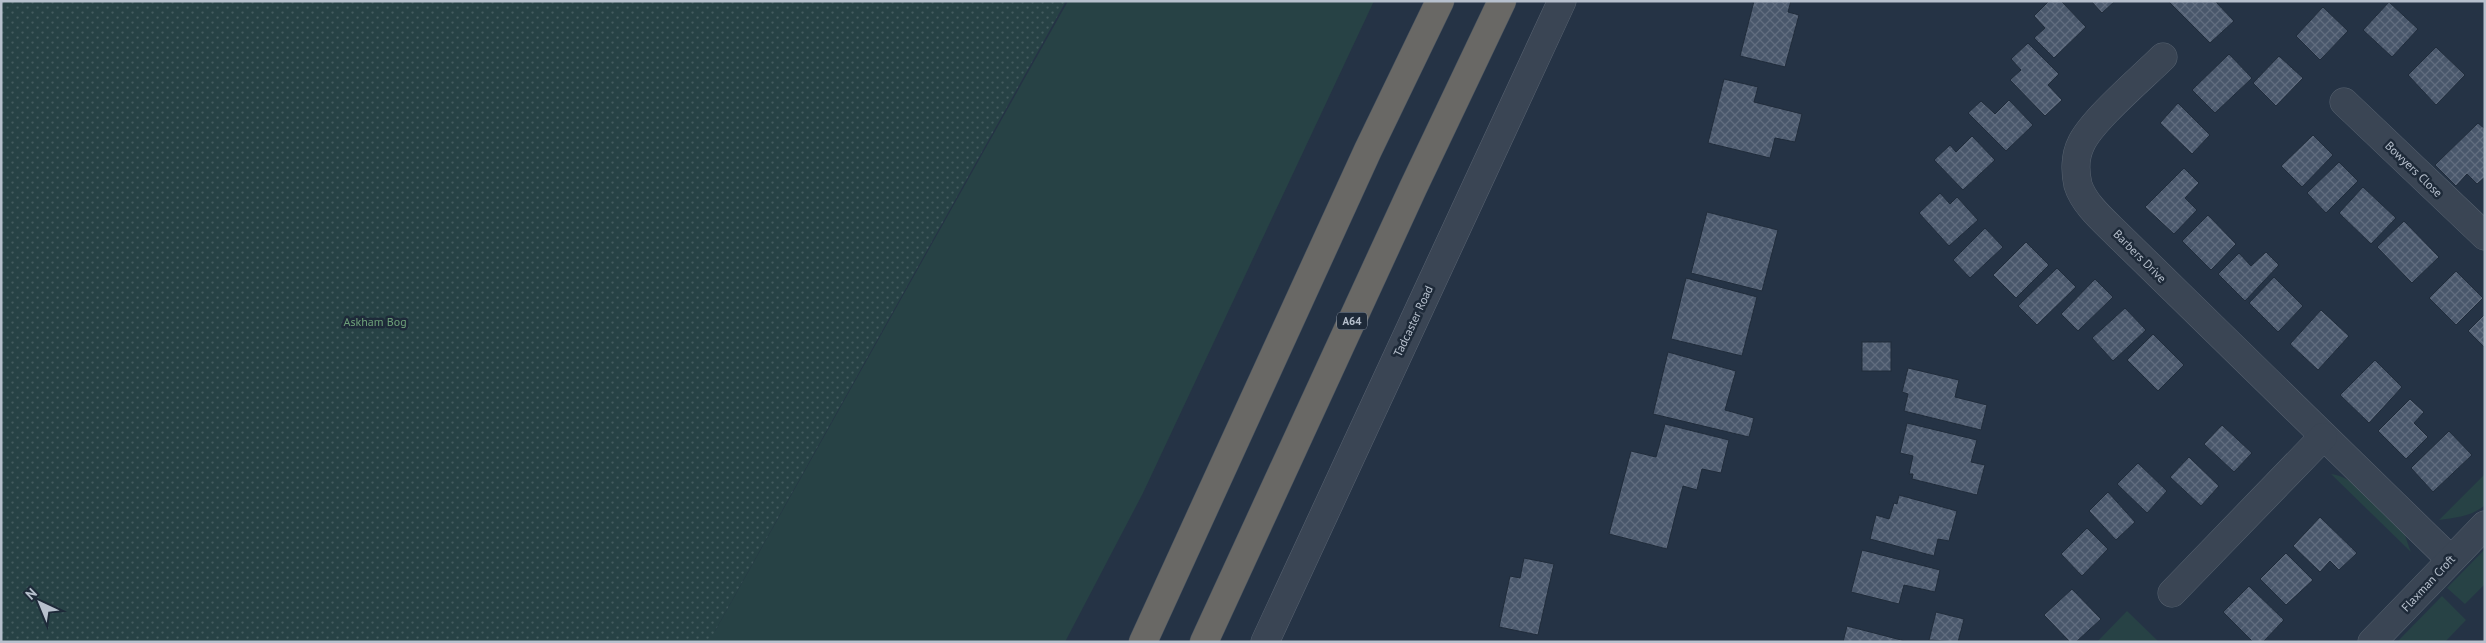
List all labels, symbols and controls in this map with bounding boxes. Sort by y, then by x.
street label: Bowyers Close [2382,138,2446,200]
street label: Barbers Drive [2110,226,2170,286]
street label: Tadcaster Road [1390,283,1436,359]
road number: A64 [1337,312,1367,330]
park label: Askham Bog [343,314,407,329]
street label: Flaxman Croft [2398,552,2458,614]
north arrow [15,578,65,628]
text: N [21,584,41,603]

